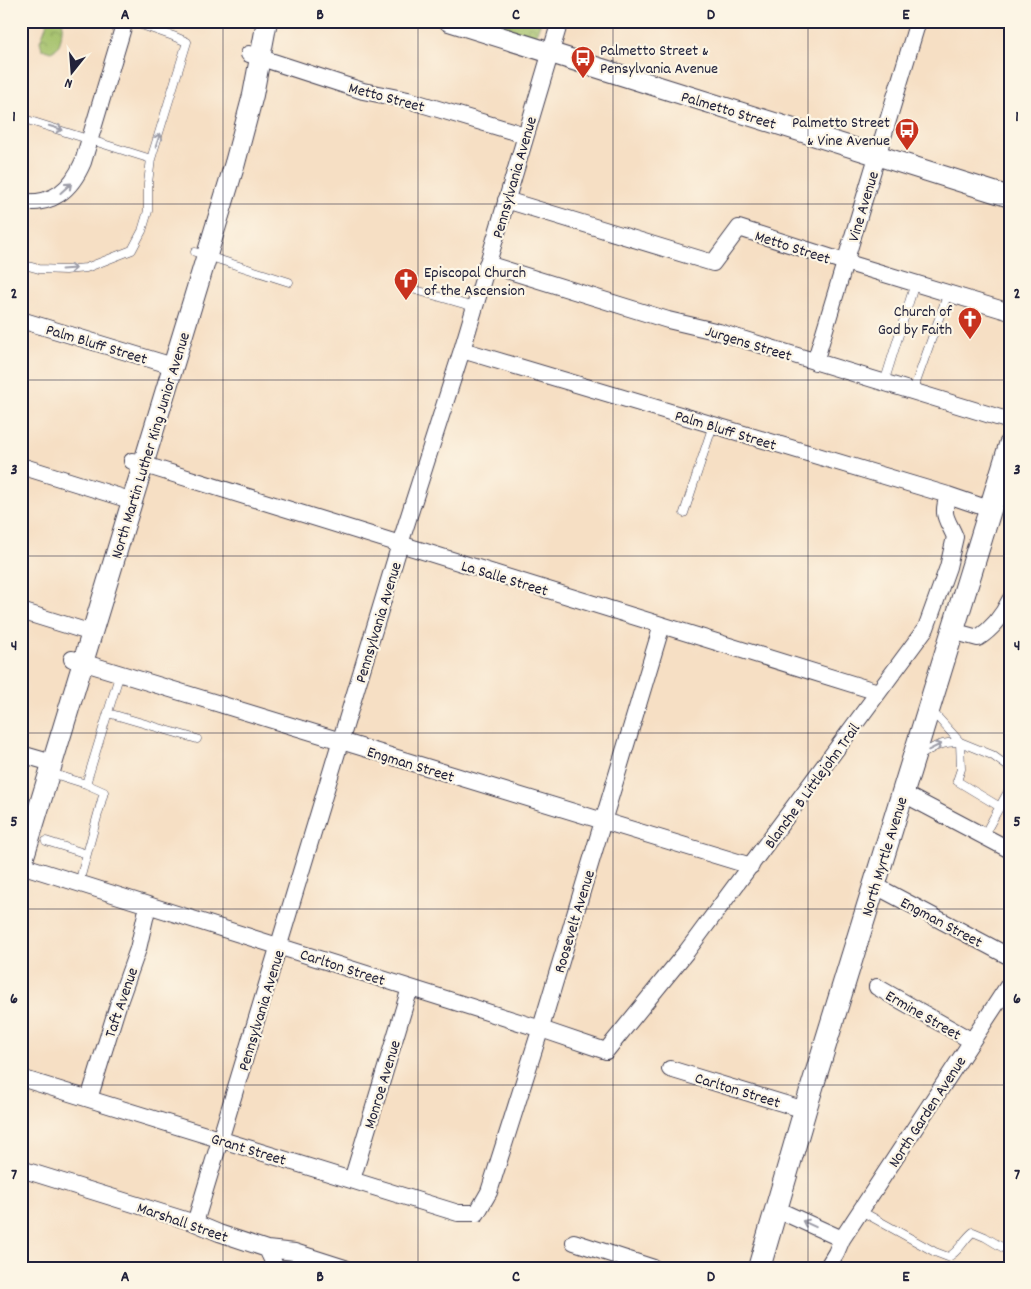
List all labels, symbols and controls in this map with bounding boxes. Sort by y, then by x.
text: A [121,4,130,27]
text: B [316,4,324,27]
text: C [512,4,520,27]
text: D [707,4,716,27]
text: E [902,4,910,27]
place label: Palmetto Street & Pensylvania Avenue [600,40,718,81]
bus stop icon: Palmetto Street & Pensylvania Avenue [570,45,596,79]
north arrow [48,48,98,98]
text: N [62,72,75,93]
street label: Metto Street [346,77,427,120]
street label: Palmetto Street [678,86,779,137]
text: 1 [12,106,16,129]
text: 1 [1015,106,1019,129]
place label: Palmetto Street & Vine Avenue [792,112,890,153]
street label: Pennsylvania Avenue [487,114,544,241]
bus stop icon: Palmetto Street & Vine Avenue [894,117,920,151]
one-way arrow [47,124,63,134]
one-way arrow [153,133,163,149]
street label: Vine Avenue [843,169,886,245]
one-way arrow [59,182,72,194]
street label: Metto Street [752,225,833,271]
place label: Episcopal Church of the Ascension [424,262,526,303]
one-way arrow [61,265,77,274]
church icon: Episcopal Church of the Ascension [393,267,419,301]
text: 2 [11,283,18,306]
text: 2 [1014,283,1021,306]
place label: Church of God by Faith [878,301,952,342]
church icon: Church of God by Faith [957,306,983,340]
street label: Palm Bluff Street [43,319,150,372]
street label: Jurgens Street [702,320,794,368]
street label: North Martin Luther King Junior Avenue [106,330,197,562]
street label: Palm Bluff Street [672,405,779,458]
text: 3 [10,459,18,482]
text: 3 [1013,459,1021,482]
street label: La Salle Street [458,555,550,603]
street label: Pennsylvania Avenue [350,559,409,686]
text: 4 [11,635,17,658]
text: 4 [1014,635,1020,658]
street label: Blanche B Littlejohn Trail [760,719,867,854]
street label: Engman Street [364,741,457,790]
one-way arrow [927,742,942,752]
street label: North Myrtle Avenue [856,794,914,919]
text: 5 [10,811,18,834]
text: 5 [1013,811,1021,834]
street label: Roosevelt Avenue [549,867,602,976]
street label: Engman Street [896,892,986,955]
street label: Carlton Street [297,944,388,993]
street label: Pennsylvania Avenue [233,947,292,1074]
street label: Taft Avenue [100,965,145,1041]
street label: Ermine Street [881,985,965,1047]
text: 6 [10,988,18,1011]
text: 6 [1013,988,1021,1011]
street label: Monroe Avenue [359,1038,408,1132]
street label: North Garden Avenue [883,1052,973,1173]
street label: Carlton Street [692,1068,783,1115]
street label: Grant Street [208,1128,289,1173]
text: 7 [11,1164,17,1187]
text: 7 [1014,1164,1020,1187]
street label: Marshall Street [134,1197,231,1250]
one-way arrow [802,1219,817,1228]
text: A [121,1266,130,1289]
text: B [316,1266,324,1289]
text: C [512,1266,520,1289]
text: D [707,1266,716,1289]
text: E [902,1266,910,1289]

